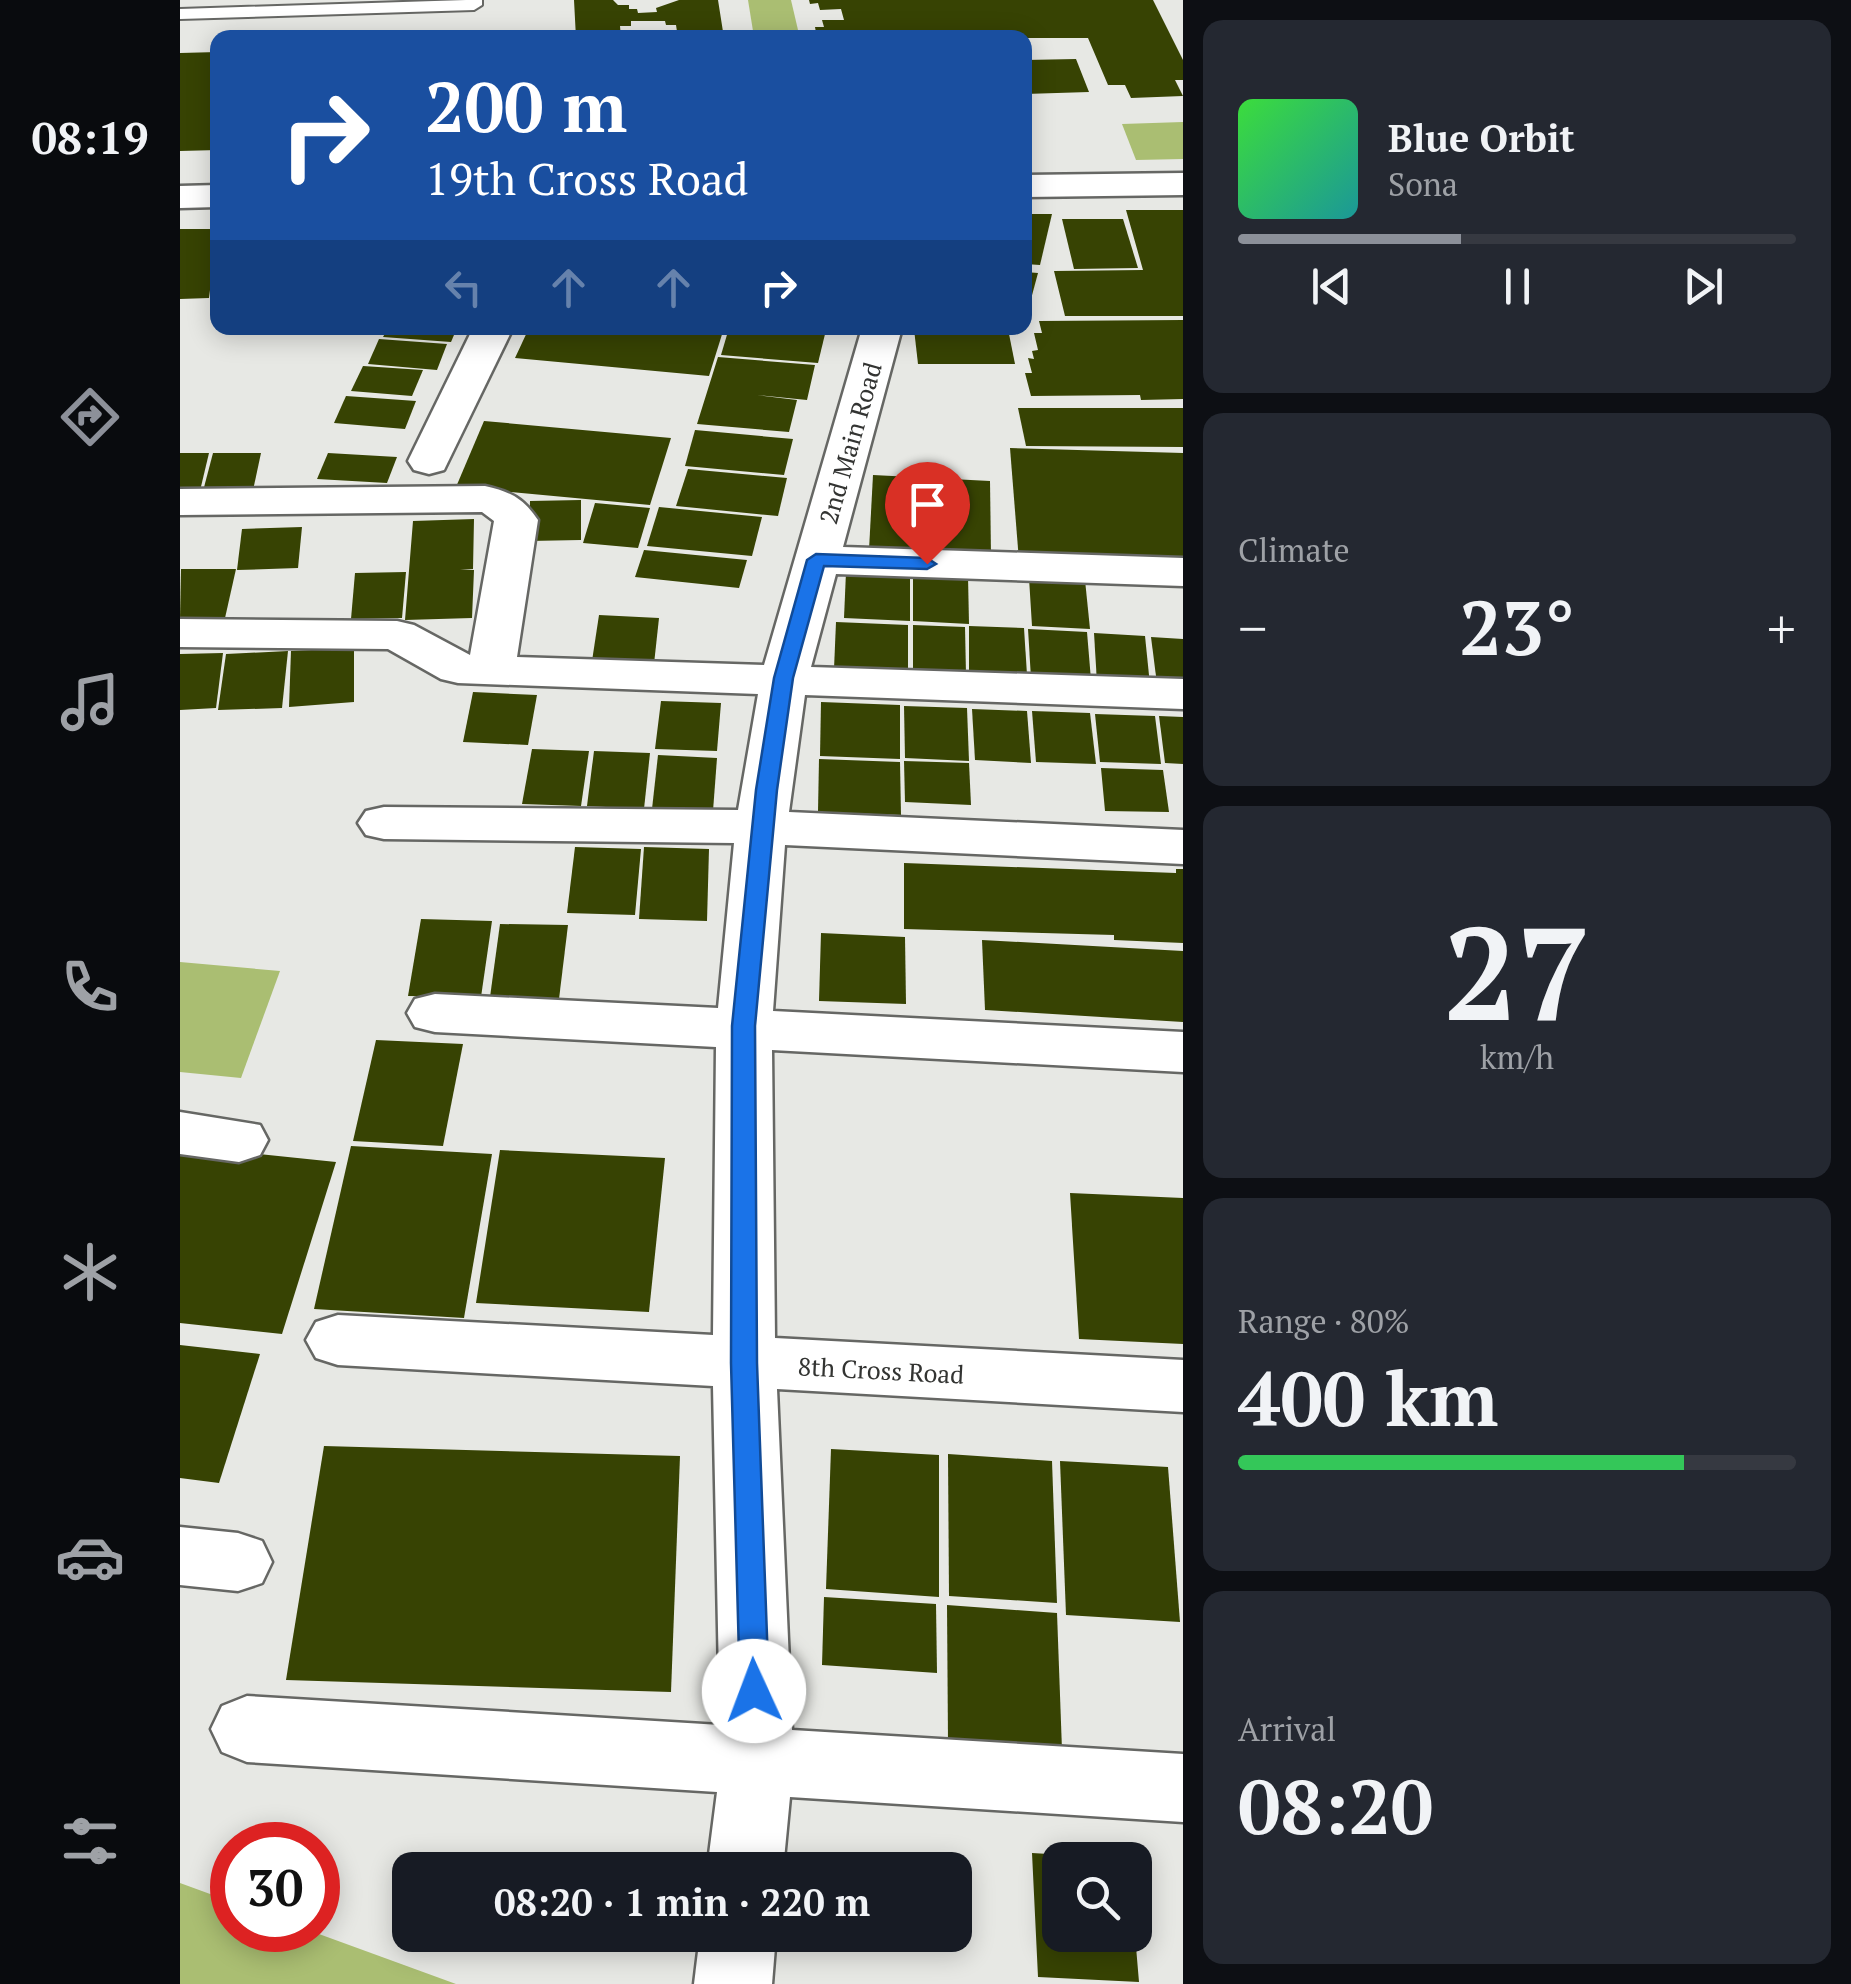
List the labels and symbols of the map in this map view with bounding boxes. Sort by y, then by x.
street label: 2nd Main Road [811,358,889,528]
pin [885,462,970,565]
street label: 8th Cross Road [797,1349,965,1391]
position arrow [702,1639,806,1743]
speed limit sign: 30 [210,1822,340,1952]

